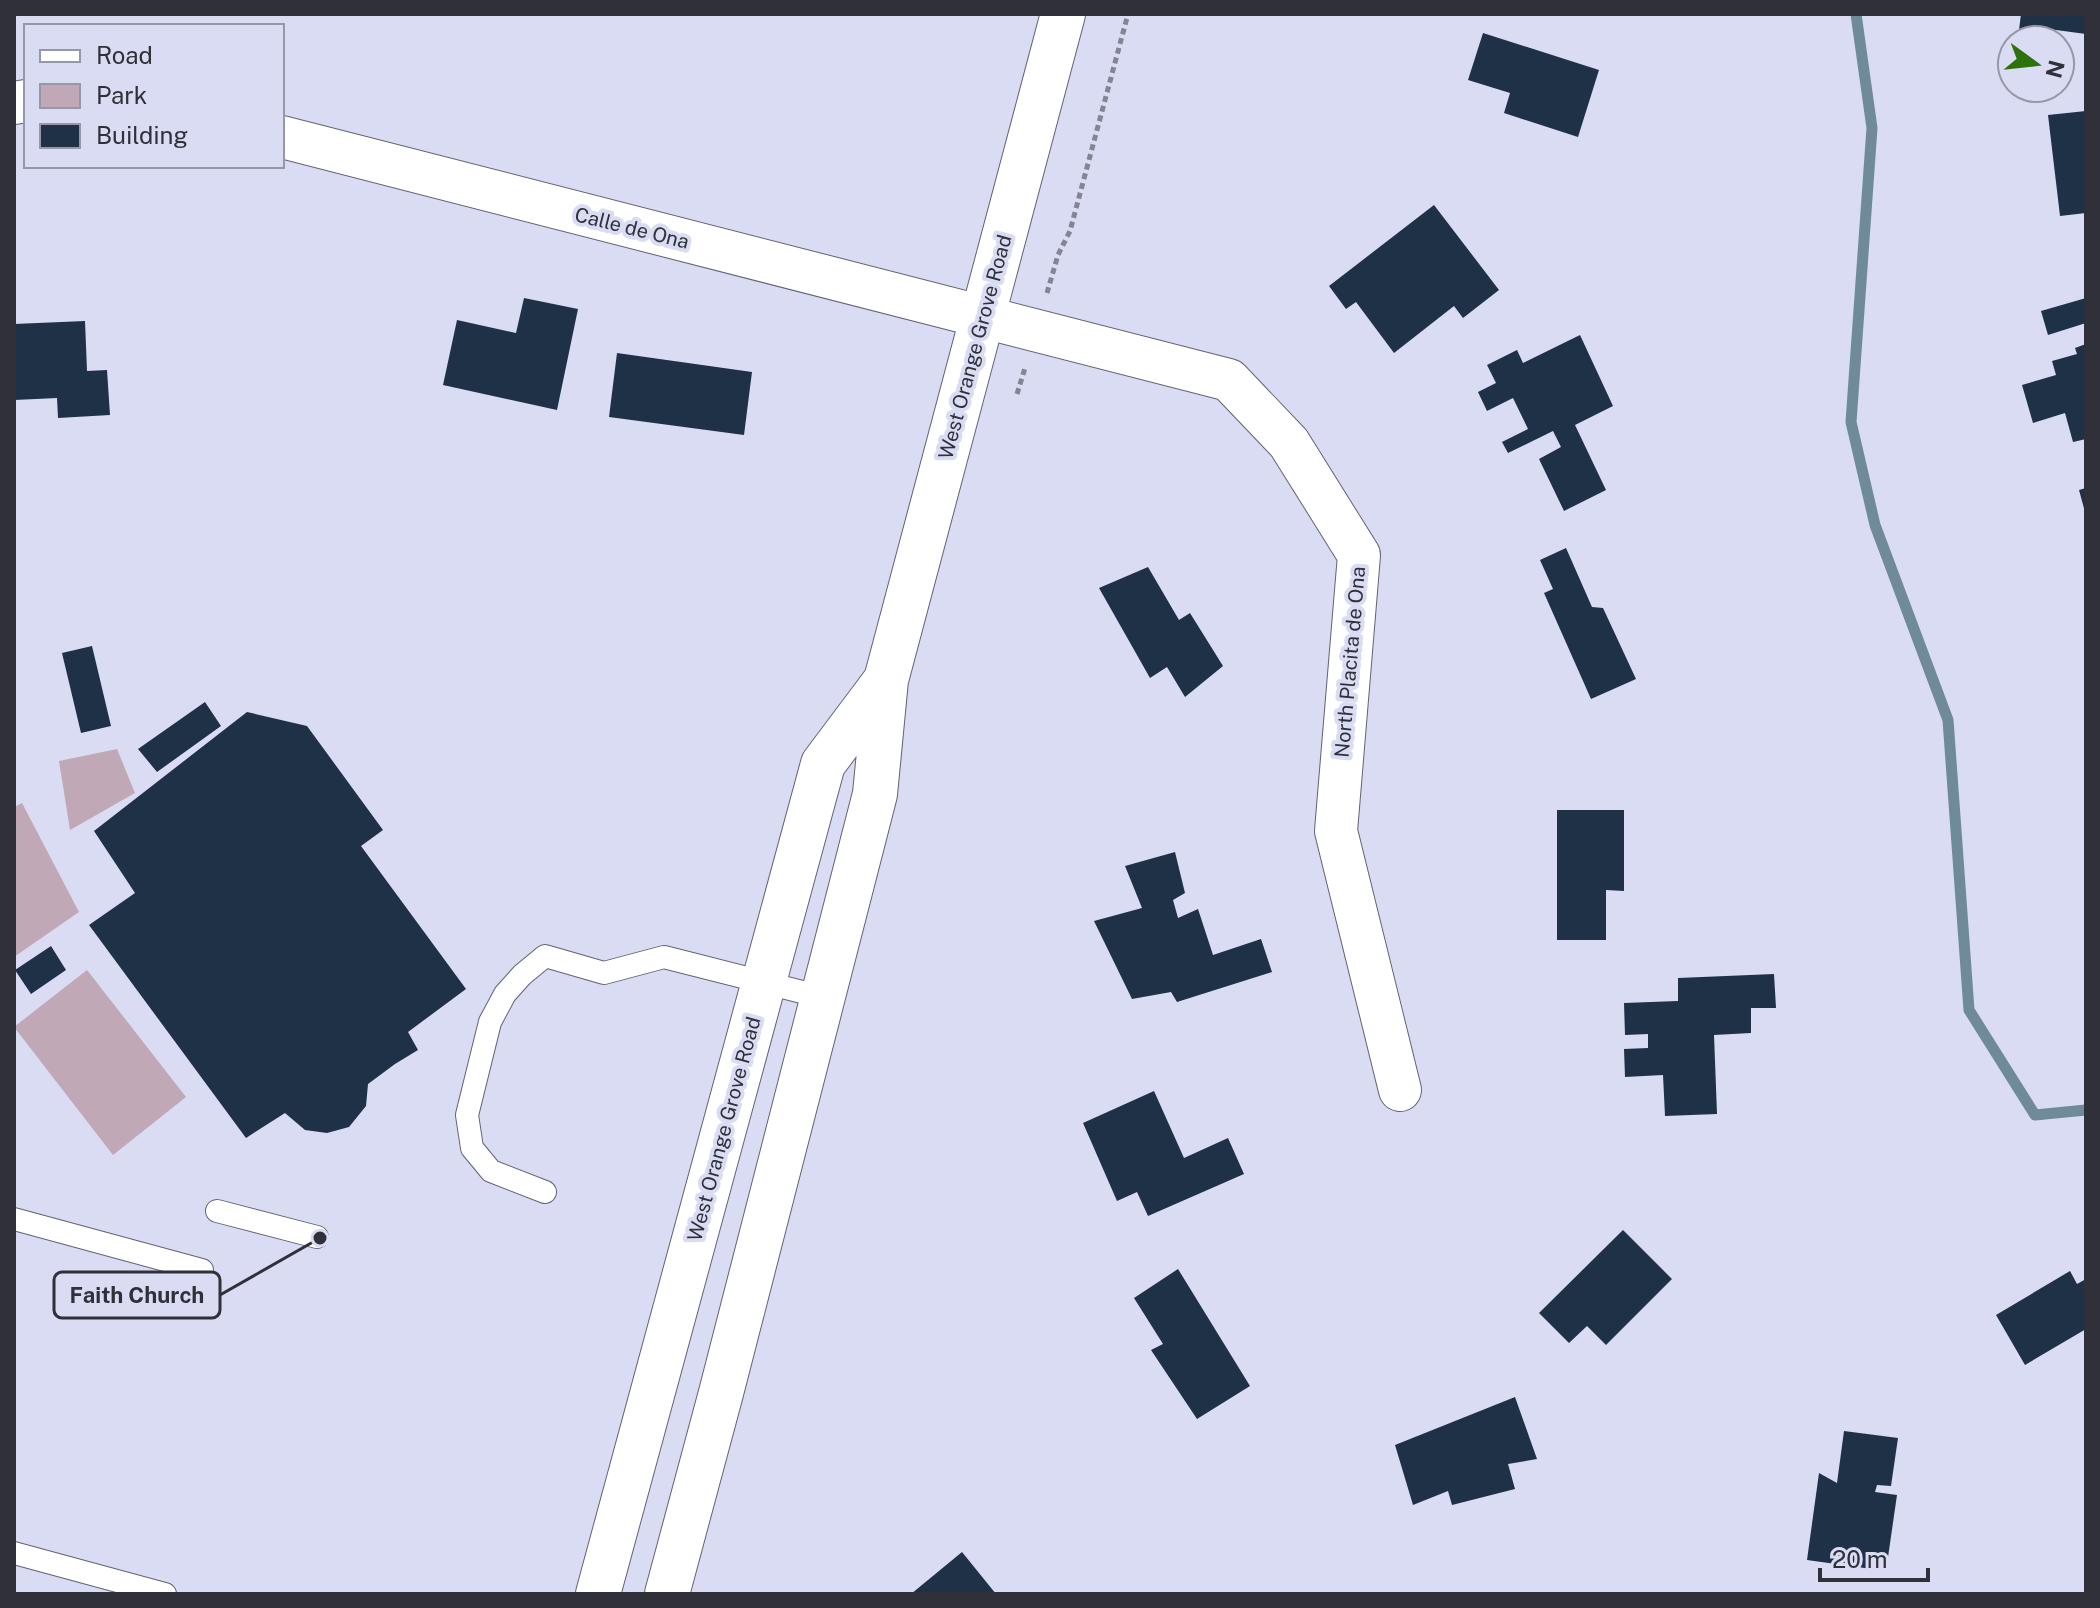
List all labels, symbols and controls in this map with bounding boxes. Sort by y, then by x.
legend [24,24,284,168]
north arrow [1996,24,2076,104]
text: Road [96,41,153,69]
text: N [2041,57,2070,81]
text: Park [96,81,147,109]
text: Building [96,121,188,149]
street label: Calle de Ona [572,202,692,254]
street label: West Orange Grove Road [933,232,1017,462]
street label: North Placita de Ona [1330,565,1370,759]
street label: West Orange Grove Road [682,1014,766,1244]
callout: Faith Church [54,1272,220,1318]
text: Faith Church [70,1282,204,1308]
scale bar [1820,1532,1928,1582]
text: 20 m [1832,1545,1888,1573]

